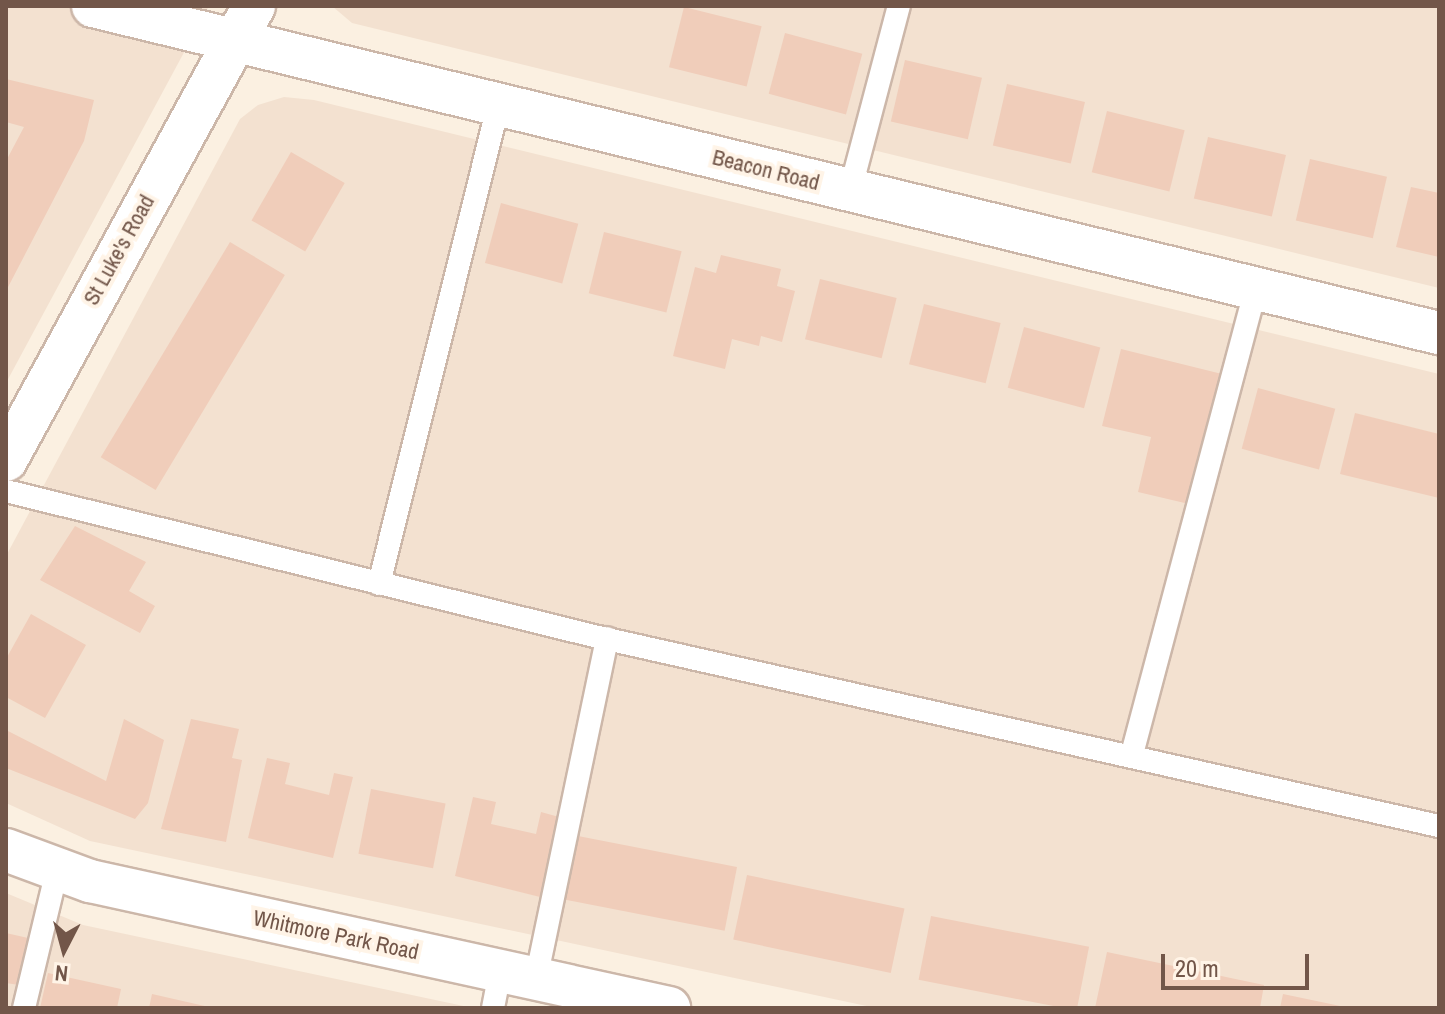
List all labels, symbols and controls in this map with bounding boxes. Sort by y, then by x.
street label: Beacon Road [710,144,822,196]
street label: St Luke's Road [78,190,160,310]
street label: Whitmore Park Road [251,905,421,965]
north arrow [24,910,104,990]
scale bar [1165,938,1313,988]
text: 20 m [1175,952,1219,984]
text: N [53,958,70,989]

